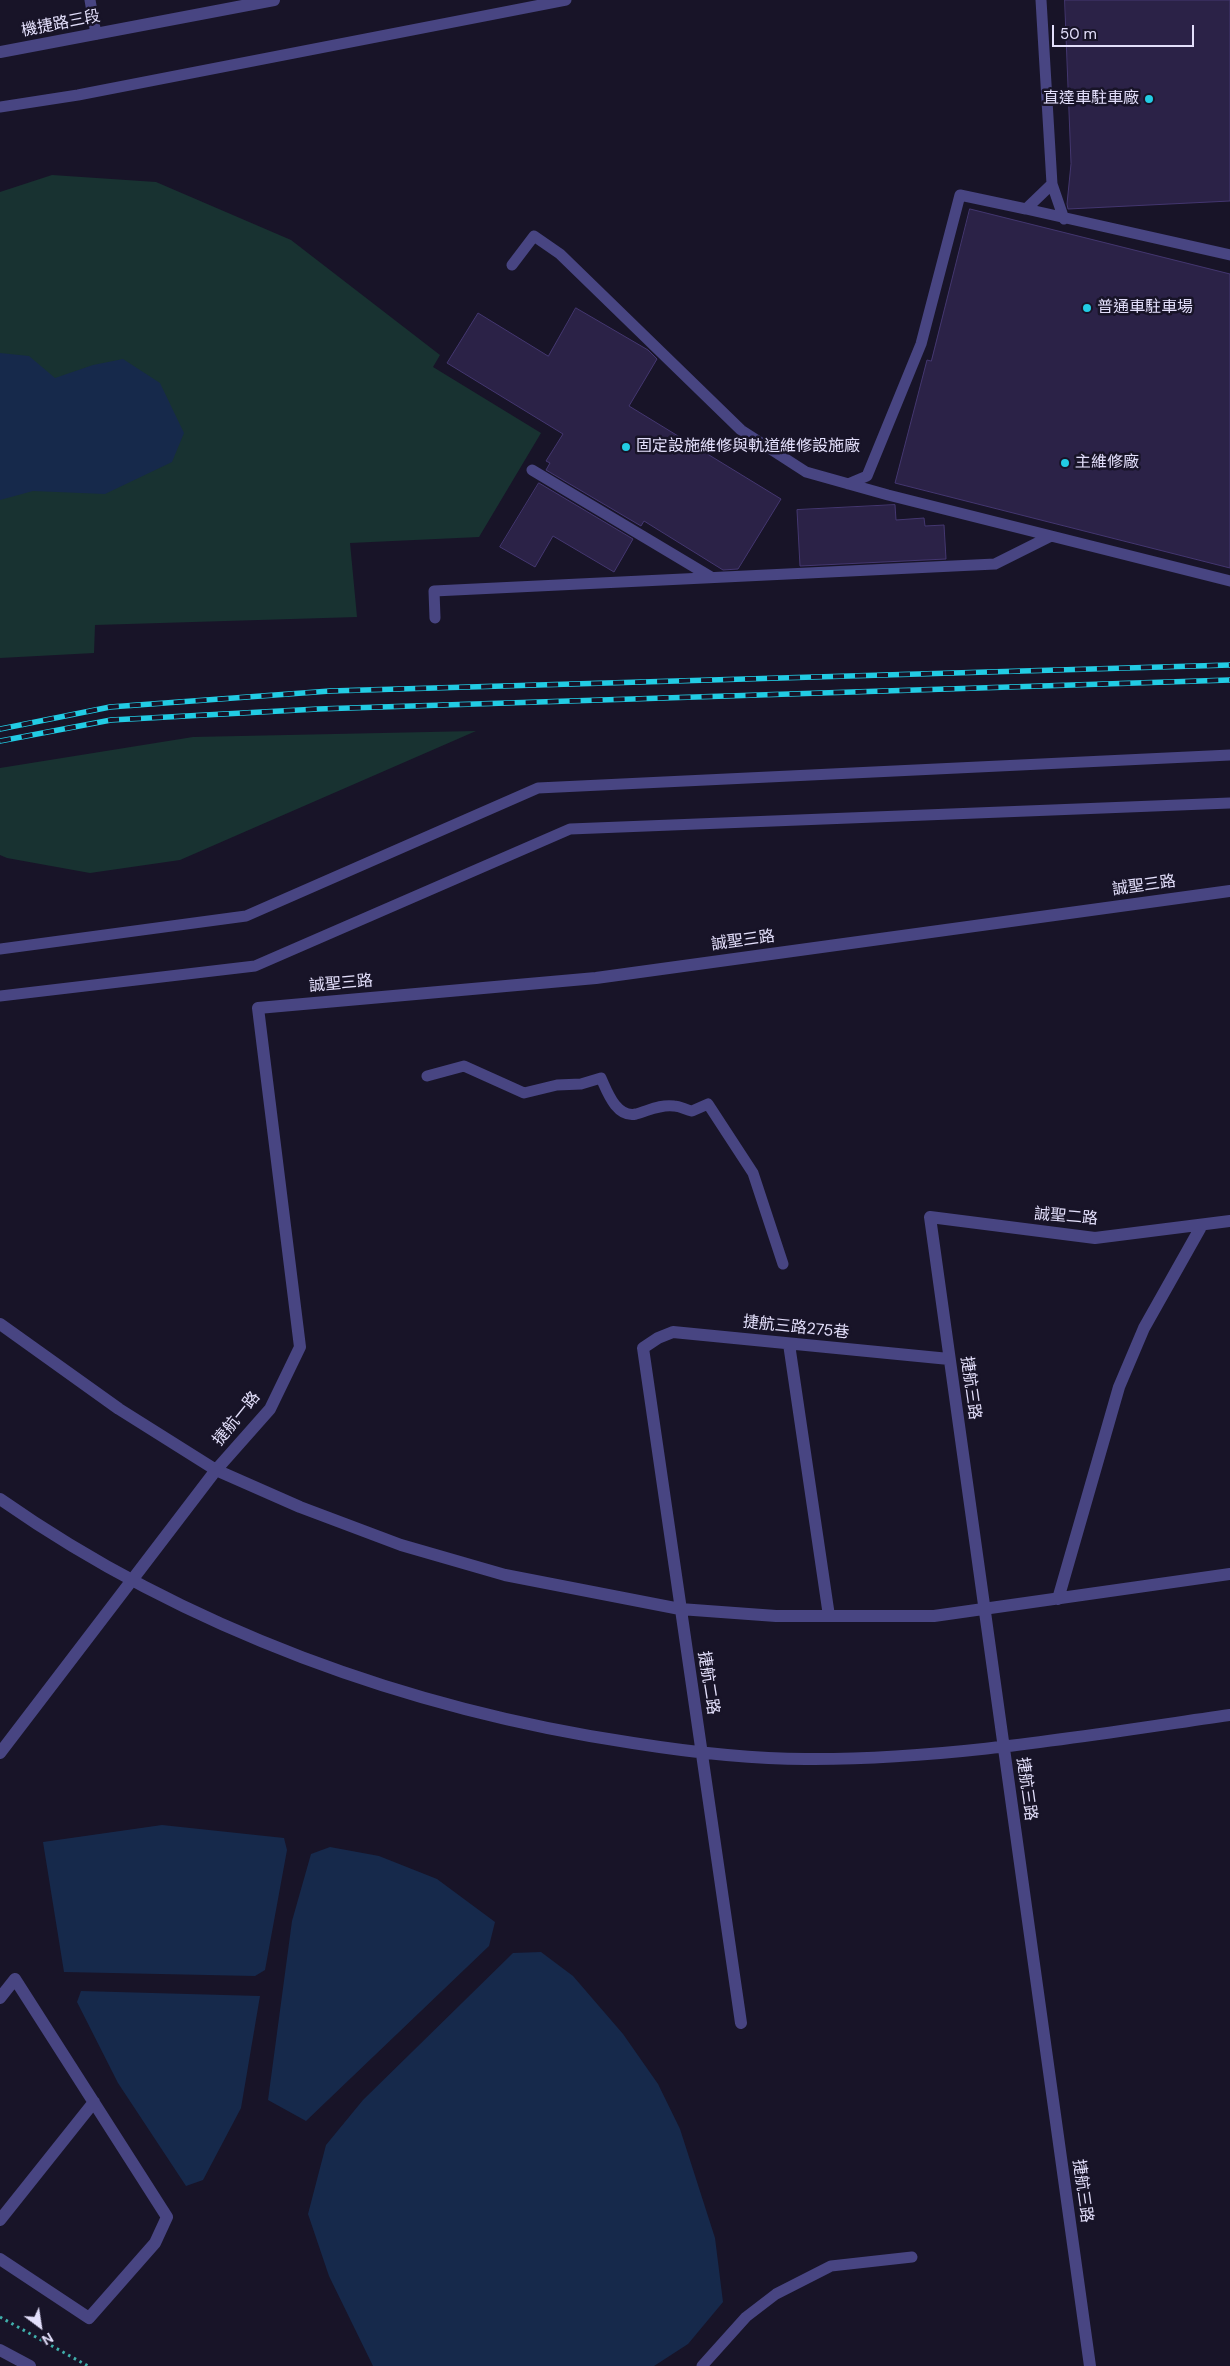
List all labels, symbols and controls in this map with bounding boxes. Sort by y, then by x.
street label: 機捷路三段 [20,7,102,41]
scale bar [1055,15,1198,47]
text: 50 m [1060,24,1097,44]
place label: 直達車駐車廠 [1043,89,1139,109]
marker: 直達車駐車廠 [1143,93,1155,105]
place label: 普通車駐車場 [1097,298,1193,318]
marker: 普通車駐車場 [1081,302,1093,314]
place label: 固定設施維修與軌道維修設施廠 [636,437,860,457]
marker: 固定設施維修與軌道維修設施廠 [620,441,632,453]
place label: 主維修廠 [1075,453,1139,473]
marker: 主維修廠 [1059,457,1071,469]
street label: 誠聖三路 [1111,872,1177,900]
street label: 誠聖三路 [710,927,776,955]
street label: 誠聖三路 [308,972,374,996]
street label: 誠聖二路 [1033,1205,1099,1229]
street label: 捷航三路275巷 [742,1313,850,1343]
street label: 捷航三路 [956,1355,984,1421]
street label: 捷航一路 [209,1388,265,1450]
street label: 捷航二路 [694,1650,722,1716]
street label: 捷航三路 [1012,1756,1040,1822]
street label: 捷航三路 [1068,2158,1096,2224]
north arrow [15,2301,65,2351]
text: N [39,2329,57,2349]

